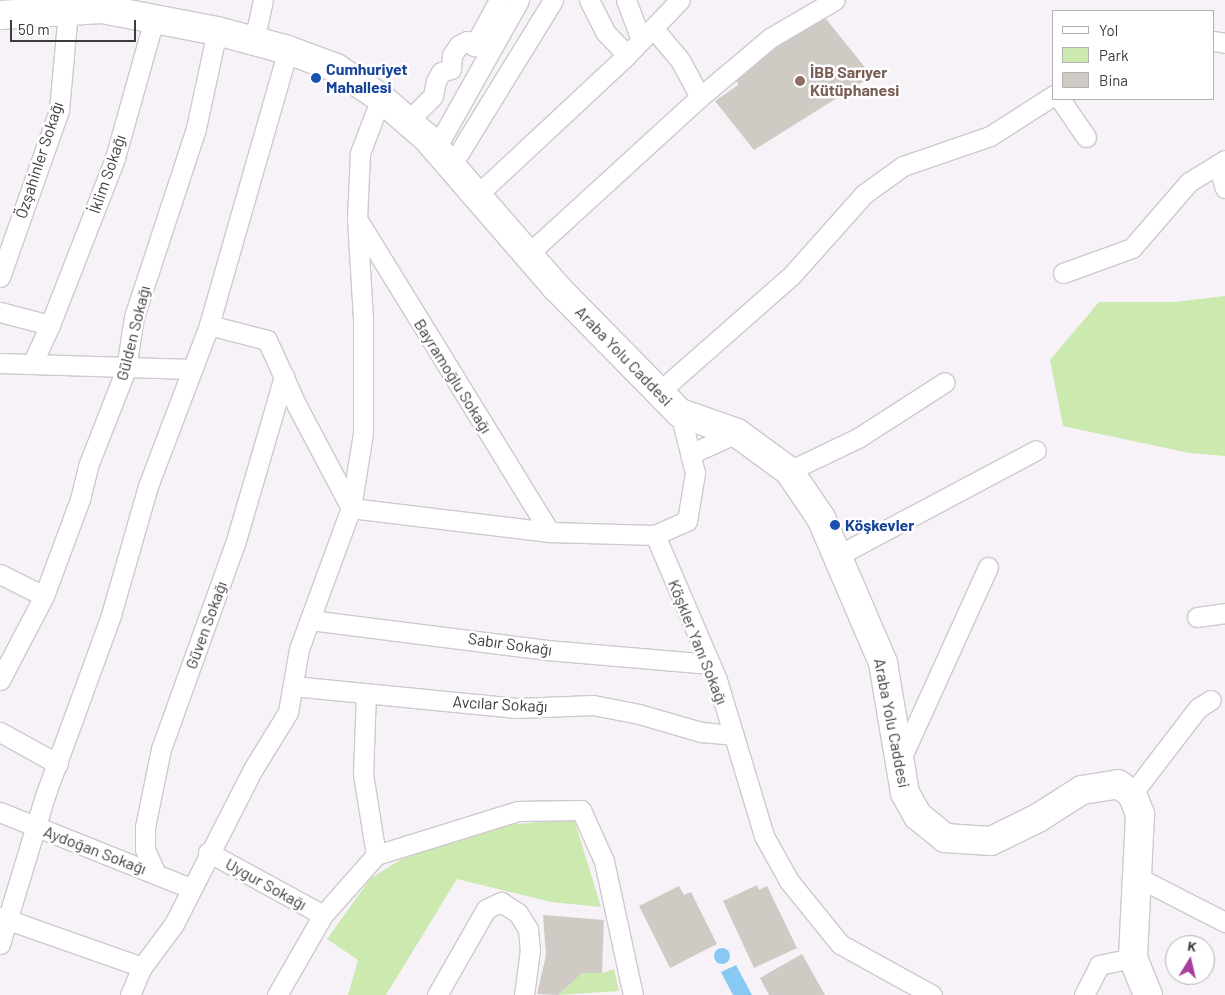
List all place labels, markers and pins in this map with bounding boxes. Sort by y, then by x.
place label: Cumhuriyet Mahallesi [326,59,408,97]
place label: İBB Sarıyer Kütüphanesi [810,62,899,100]
marker: Cumhuriyet Mahallesi [310,72,322,84]
marker: İBB Sarıyer Kütüphanesi [794,75,806,87]
place label: Köşkevler [845,515,914,535]
marker: Köşkevler [829,519,841,531]

